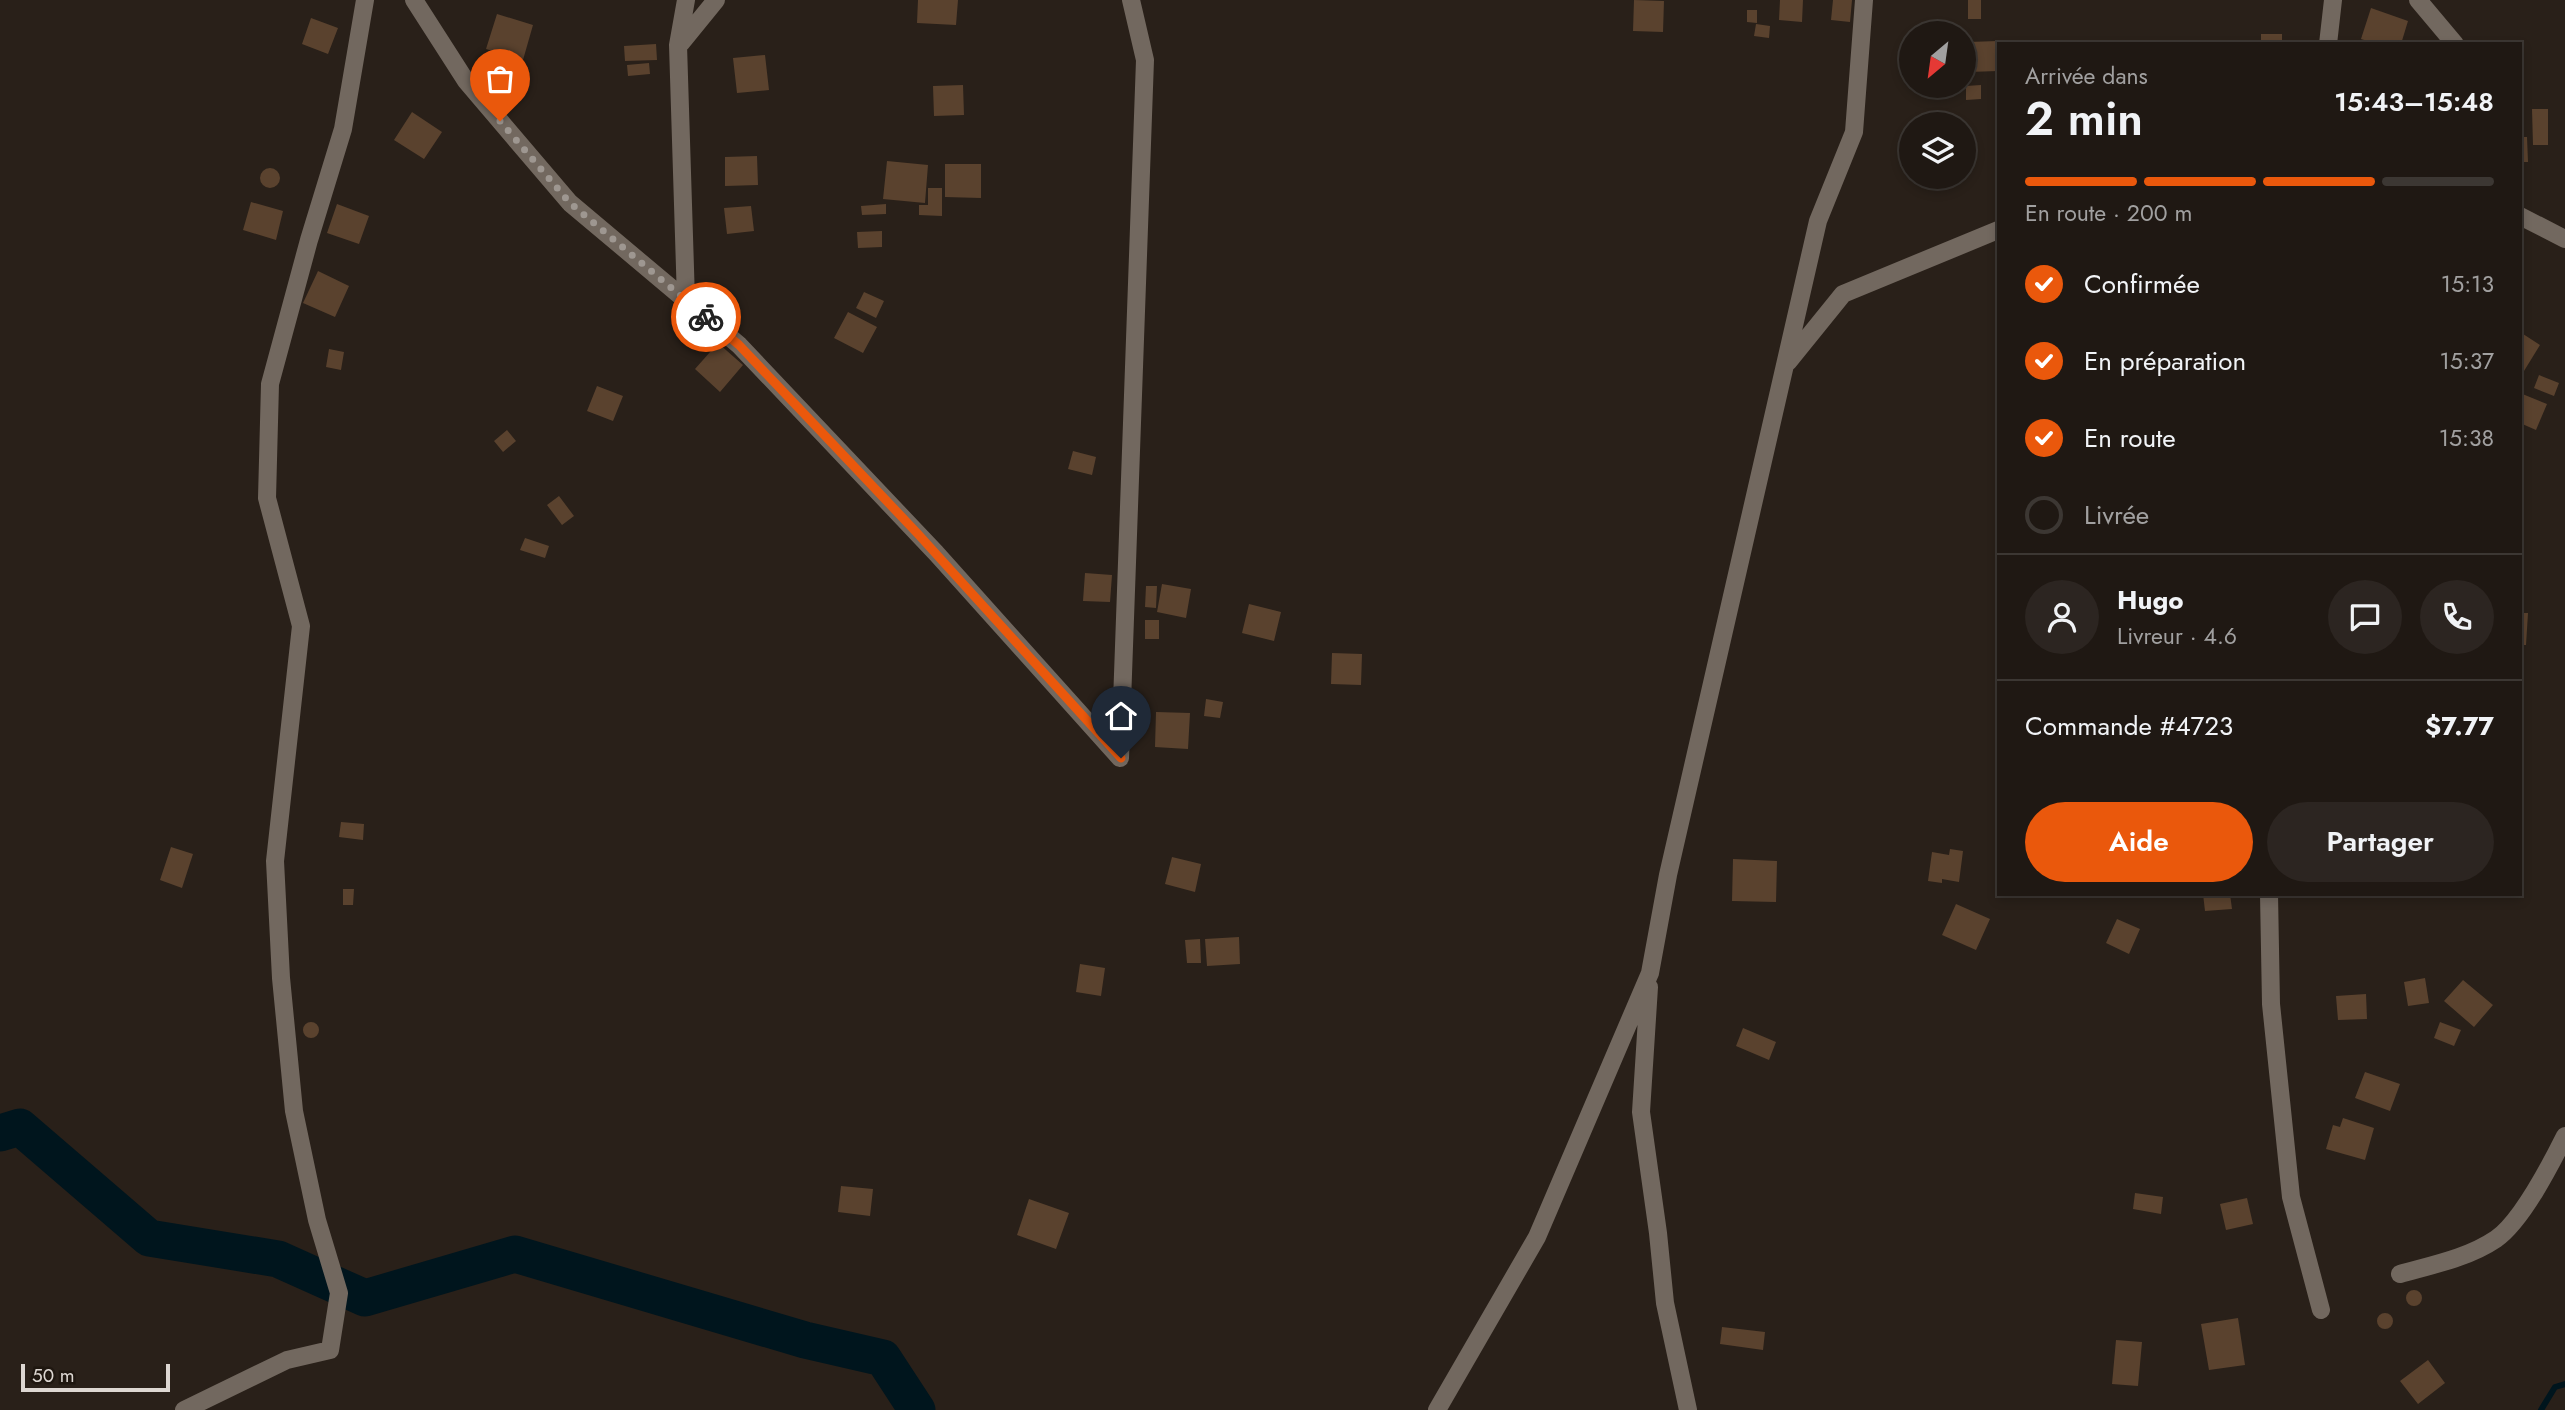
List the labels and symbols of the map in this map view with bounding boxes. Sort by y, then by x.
north arrow [1899,21,1976,98]
pin [470,49,530,121]
courier [671,282,741,352]
pin [1091,686,1151,758]
scale bar [21,1361,170,1393]

